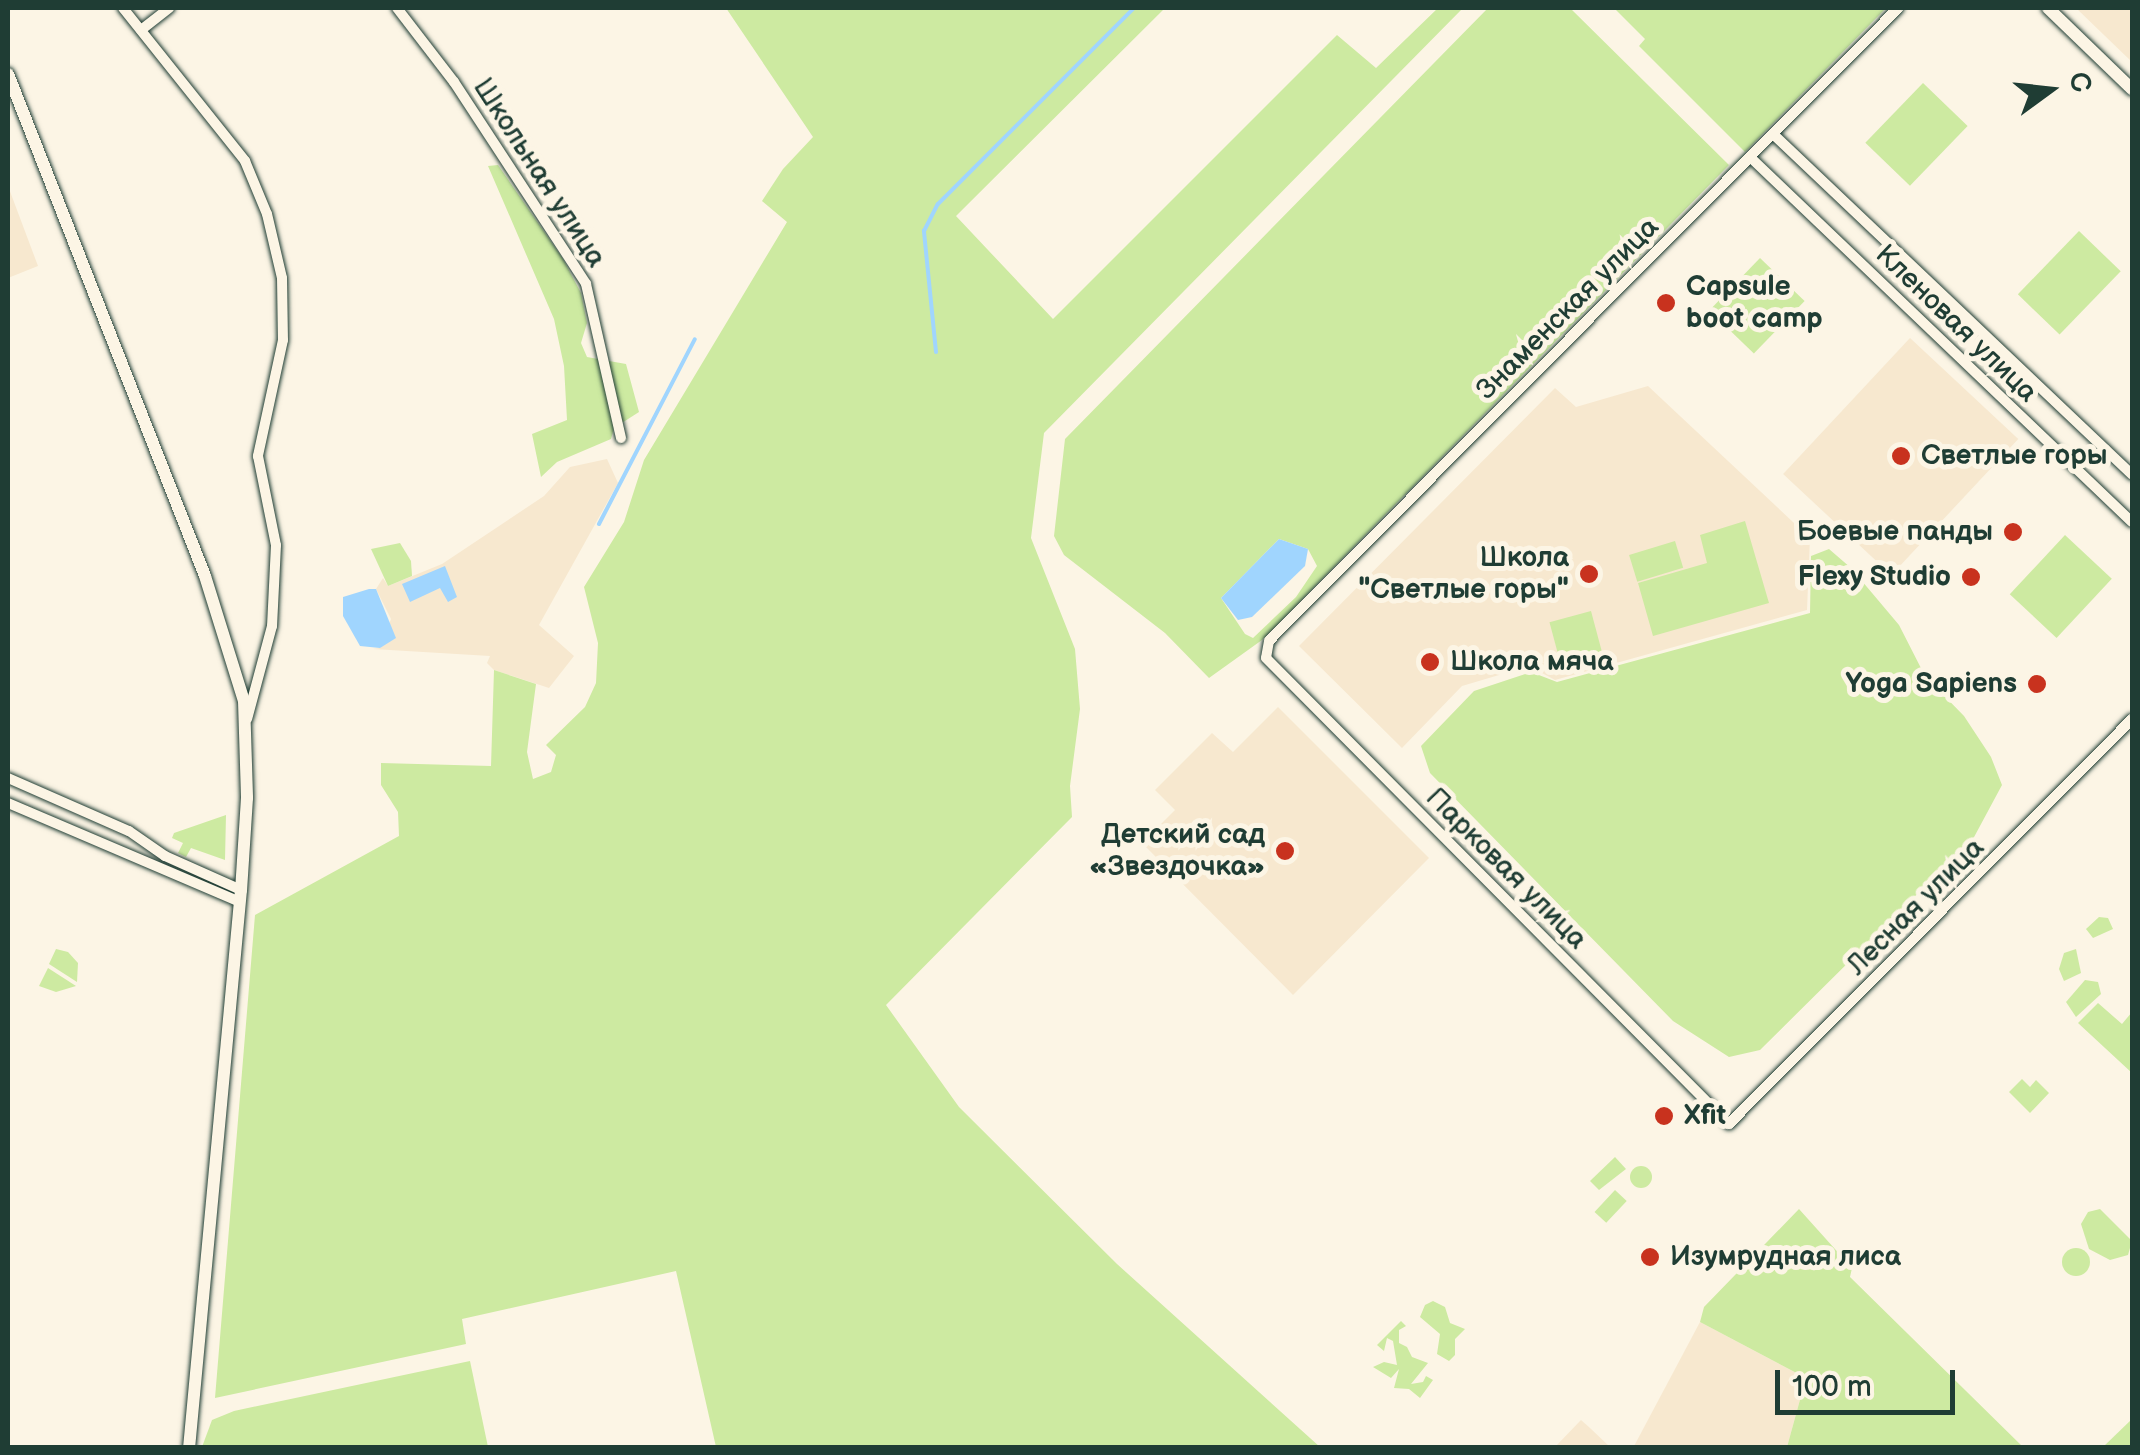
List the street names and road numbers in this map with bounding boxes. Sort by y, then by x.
street label: Школьная улица [465,72,613,274]
street label: Знаменская улица [1470,211,1666,407]
street label: Кленовая улица [1868,238,2044,410]
street label: Парковая улица [1418,781,1594,957]
street label: Лесная улица [1840,831,1992,983]

